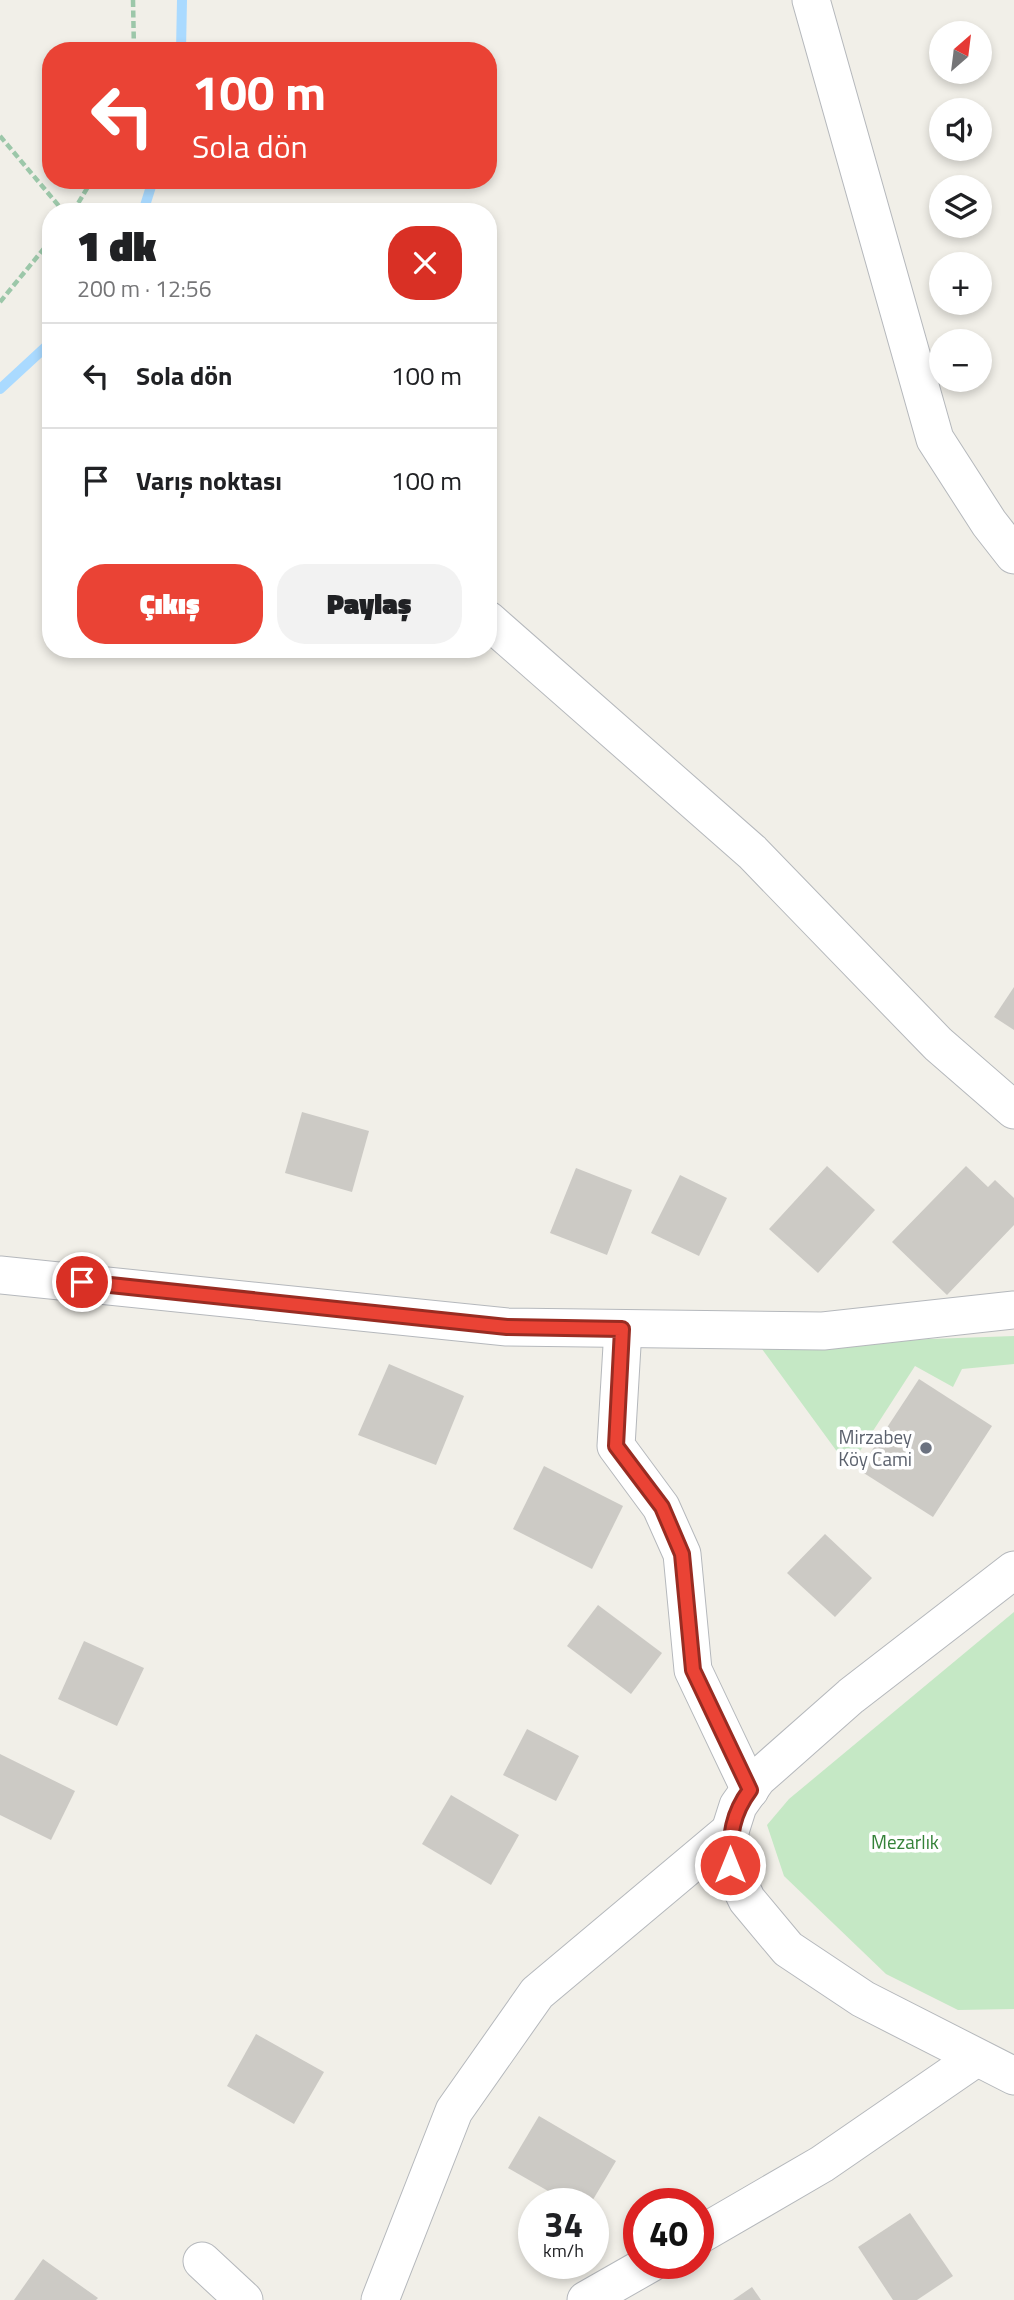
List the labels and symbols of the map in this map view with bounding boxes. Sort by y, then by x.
north arrow [929,21,992,84]
pin [52,1252,112,1312]
place label: Mirzabey Köy Cami [838,1422,912,1473]
marker: Mirzabey Köy Cami [918,1440,934,1456]
park label: Mezarlık [871,1827,939,1856]
position arrow [693,1828,767,1902]
speed limit sign: 40 [623,2188,714,2279]

